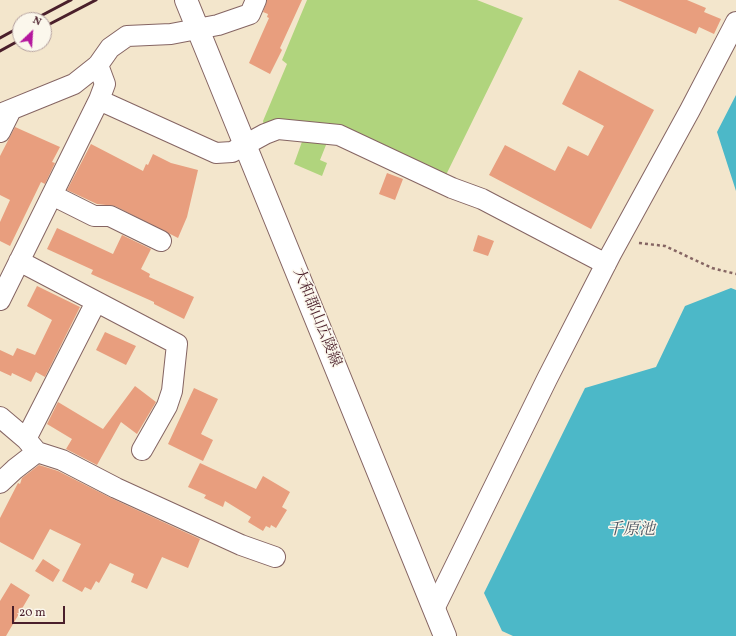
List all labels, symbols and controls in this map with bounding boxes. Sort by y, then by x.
north arrow [12,12,52,52]
text: N [30,13,44,30]
street label: 大和郡山広陵線 [288,266,344,370]
water label: 千原池 [607,521,655,541]
scale bar [14,598,67,624]
text: 20 m [19,605,46,621]

